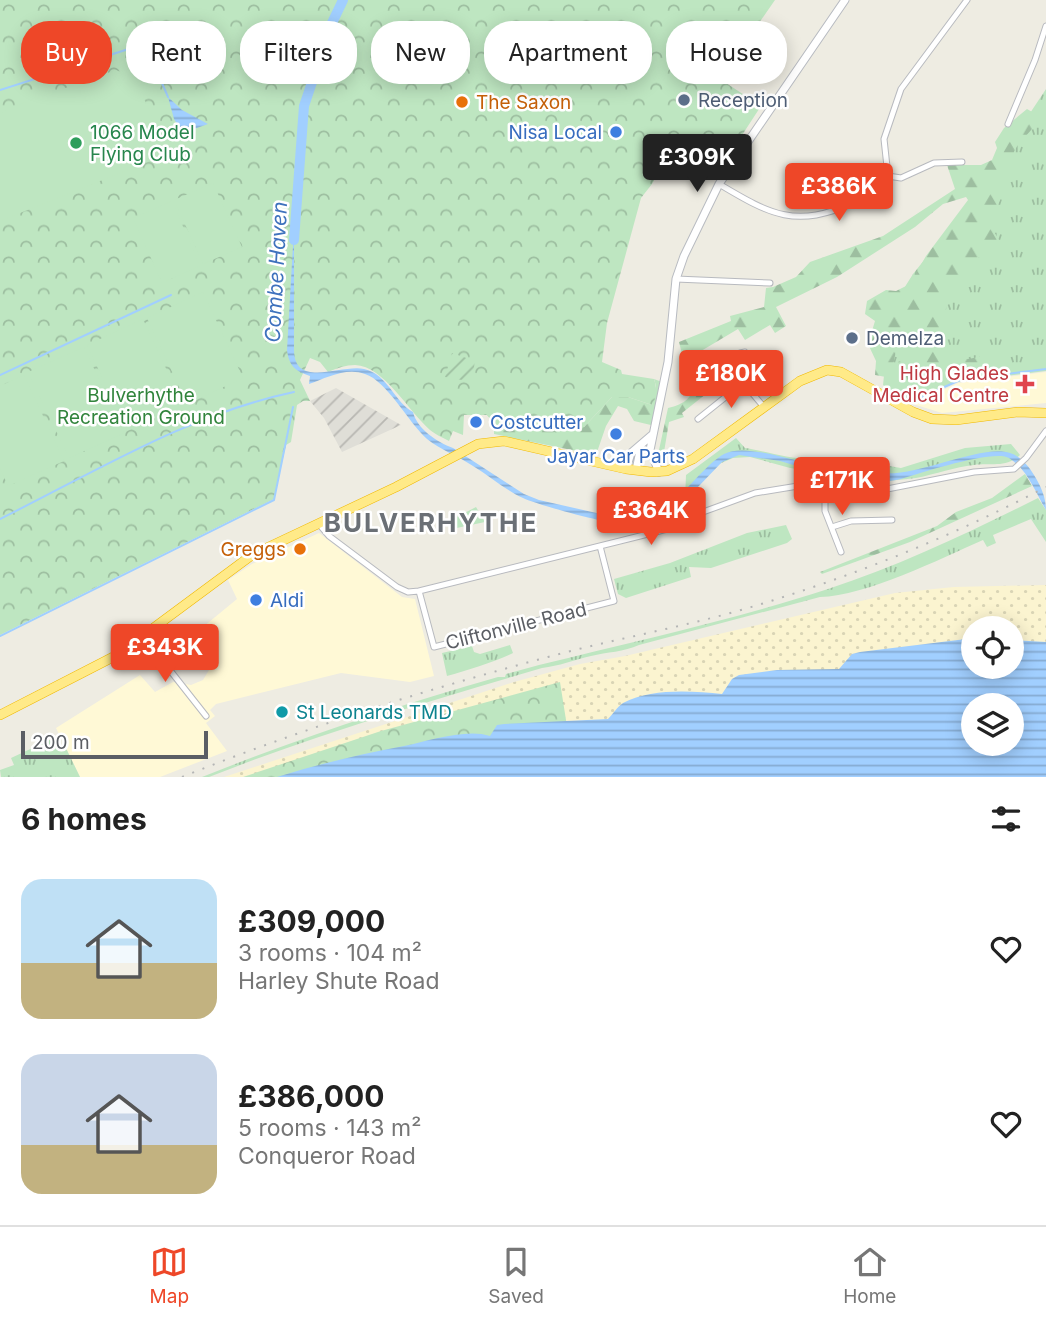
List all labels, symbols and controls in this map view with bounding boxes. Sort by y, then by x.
chip: Buy [21,21,112,84]
chip: Rent [126,21,226,84]
chip: Filters [240,21,357,84]
chip: New [371,21,470,84]
chip: Apartment [484,21,652,84]
chip: House [666,21,787,84]
place label: Reception [698,89,788,112]
place label: The Saxon [476,91,571,114]
marker: Reception [676,92,692,108]
marker: The Saxon [454,94,470,110]
place label: 1066 Model Flying Club [90,121,195,166]
place label: Nisa Local [509,121,602,144]
marker: Nisa Local [608,124,624,140]
pin: £309K [648,134,746,194]
marker: 1066 Model Flying Club [68,135,84,151]
text: £309K [659,143,735,171]
pin: £386K [790,164,888,223]
text: £386K [801,172,877,200]
water label: Combe Haven [260,201,292,343]
place label: Demelza [866,327,944,350]
marker: Demelza [844,330,860,346]
pin: £180K [682,350,780,410]
text: £180K [695,359,767,387]
place label: High Glades Medical Centre [873,362,1009,407]
marker: High Glades Medical Centre [1015,374,1035,394]
park label: Bulverhythe Recreation Ground [57,384,225,429]
place label: Costcutter [490,411,583,434]
marker: Costcutter [468,414,484,430]
marker: Jayar Car Parts [608,426,624,442]
place label: Jayar Car Parts [547,445,685,468]
pin: £171K [793,458,891,517]
text: £171K [810,466,874,494]
pin: £364K [602,488,700,547]
text: £364K [613,496,689,524]
district label: BULVERHYTHE [324,507,538,538]
place label: Greggs [221,538,286,561]
marker: Greggs [292,541,308,557]
place label: Aldi [270,589,304,612]
marker: Aldi [248,592,264,608]
street label: Cliftonville Road [443,597,589,655]
map controls [961,616,1024,756]
button: locate [961,616,1024,679]
pin: £343K [116,624,214,684]
text: £343K [127,633,203,661]
button: layers [961,693,1024,756]
place label: St Leonards TMD [296,701,452,724]
marker: St Leonards TMD [274,704,290,720]
scale bar [21,728,208,760]
text: 200 m [32,731,90,754]
icon: filters [987,800,1025,838]
text: 6 homes [21,801,147,837]
text: £309,000 [238,903,385,939]
icon: home [77,907,161,991]
icon: heart [987,930,1025,968]
text: 3 rooms · 104 m² [238,939,422,967]
text: Harley Shute Road [238,967,440,995]
text: £386,000 [238,1078,384,1114]
icon: home [77,1082,161,1166]
icon: heart [987,1105,1025,1143]
text: 5 rooms · 143 m² [238,1114,421,1142]
text: Conqueror Road [238,1142,416,1170]
tab: Map [150,1243,189,1308]
tab: Saved [488,1243,544,1308]
tab: Home [843,1243,896,1308]

